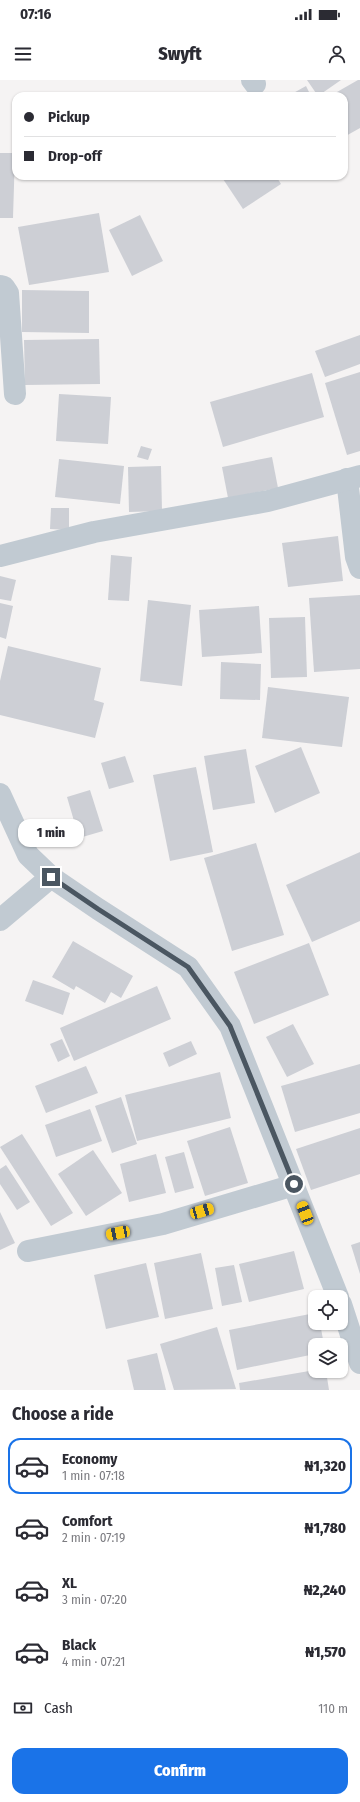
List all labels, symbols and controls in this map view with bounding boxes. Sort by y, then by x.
text: 07:16 [20,5,51,23]
icon: menu [12,43,34,65]
text: Swyft [158,43,202,65]
icon: person [326,43,348,65]
text: Pickup [48,108,90,126]
text: Drop-off [48,147,102,165]
callout: 1 min [18,819,84,847]
text: 1 min [37,825,65,840]
route end [42,868,60,886]
route start [285,1175,303,1193]
car [295,1200,315,1226]
car [189,1202,215,1220]
car [105,1225,131,1241]
map controls [308,1290,348,1378]
button: locate [308,1290,348,1330]
button: layers [308,1338,348,1378]
text: Choose a ride [12,1403,114,1425]
icon: car [14,1448,50,1484]
text: Economy [62,1450,117,1468]
text: ₦1,320 [305,1457,346,1475]
text: 1 min · 07:18 [62,1468,125,1483]
icon: car [14,1510,50,1546]
text: Comfort [62,1512,113,1530]
text: ₦1,780 [305,1519,346,1537]
text: 2 min · 07:19 [62,1530,125,1545]
icon: car [14,1572,50,1608]
text: XL [62,1574,77,1592]
text: ₦2,240 [304,1581,346,1599]
text: 3 min · 07:20 [62,1592,127,1607]
icon: car [14,1634,50,1670]
text: Black [62,1636,96,1654]
text: ₦1,570 [305,1643,346,1661]
text: 4 min · 07:21 [62,1654,125,1669]
icon: cash [12,1697,34,1719]
text: Cash [44,1699,73,1717]
text: 110 m [318,1701,348,1716]
button: Confirm [12,1748,348,1794]

